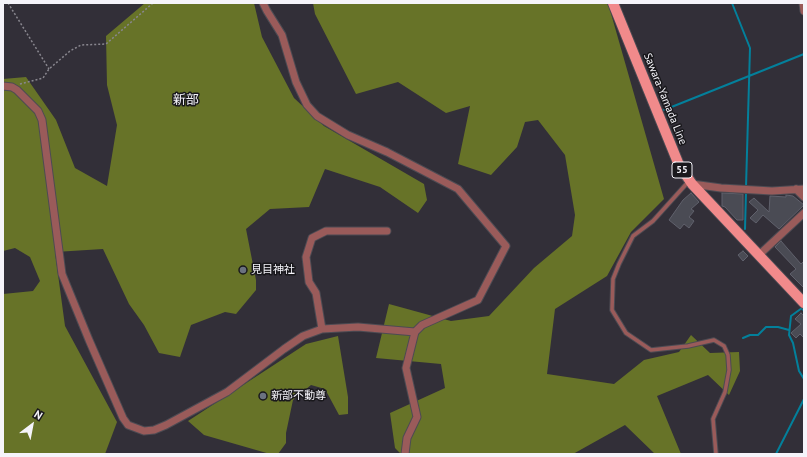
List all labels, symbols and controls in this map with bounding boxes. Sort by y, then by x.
street label: Sawara-Yamada Line [641,51,689,147]
district label: 新部 [173,92,199,108]
road number: 55 [672,162,692,178]
place label: 見目神社 [251,263,295,277]
marker: 見目神社 [238,265,248,275]
place label: 新部不動尊 [271,389,326,403]
marker: 新部不動尊 [258,391,268,401]
north arrow [12,405,52,445]
text: N [32,407,45,423]

